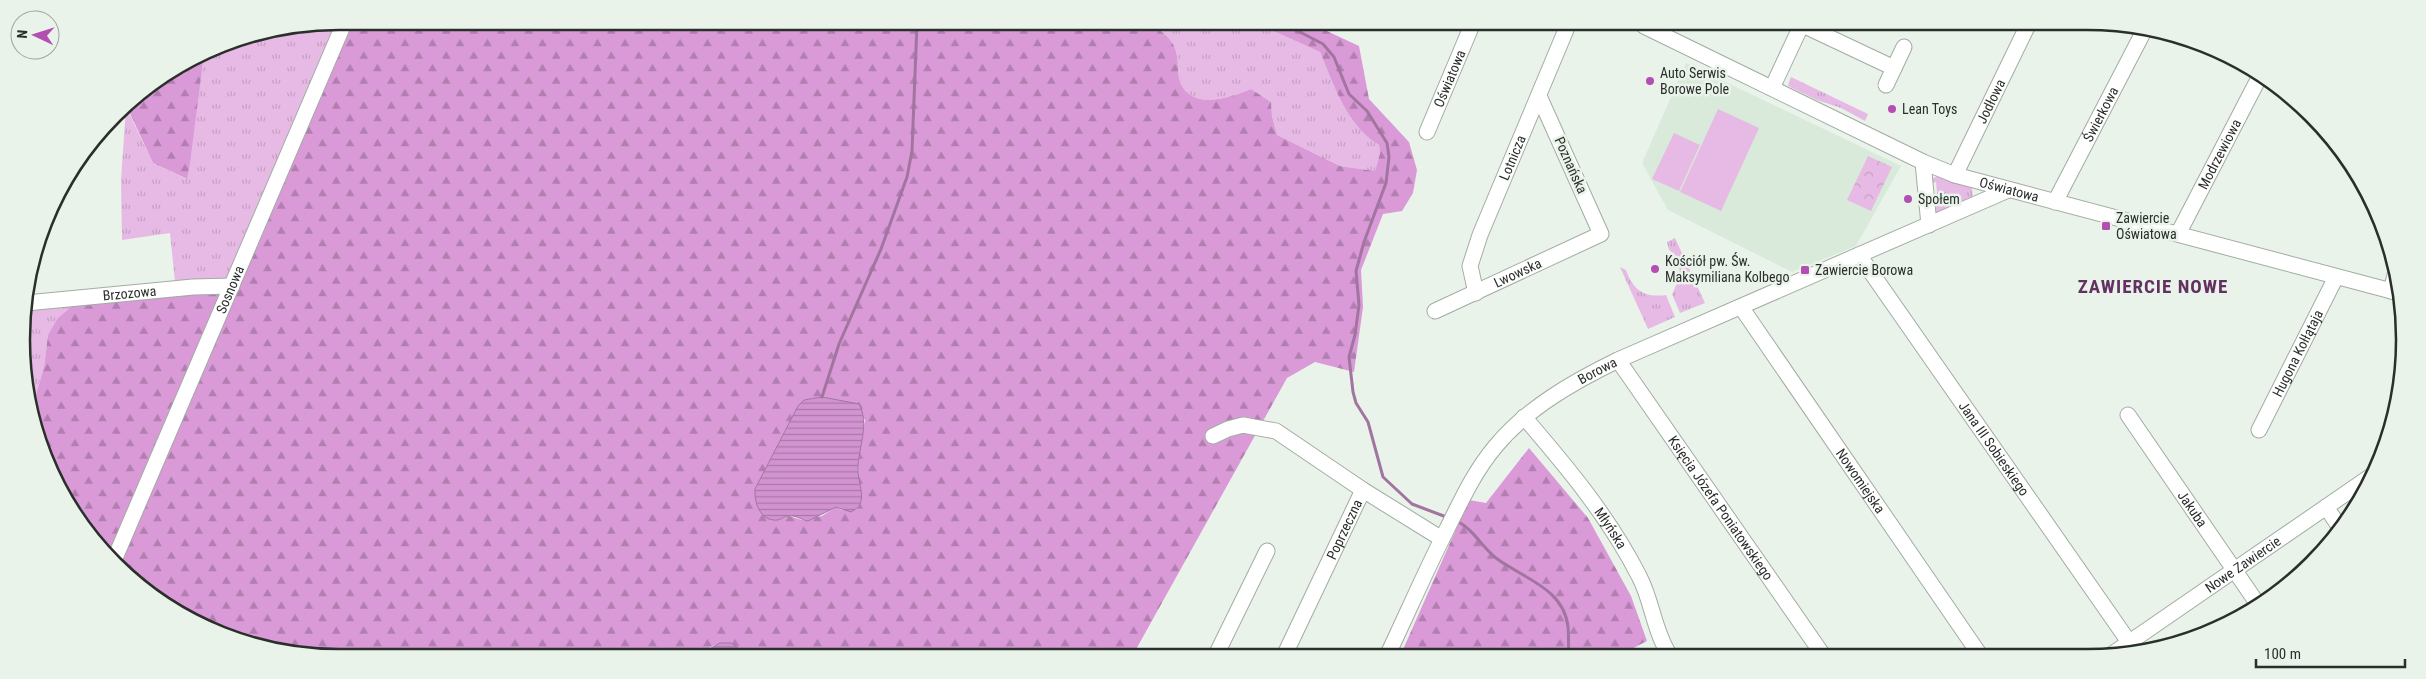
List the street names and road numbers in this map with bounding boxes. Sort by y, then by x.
street label: Oświatowa [1430,47,1469,110]
street label: Jodłowa [1973,77,2008,126]
street label: Świerkowa [2079,84,2122,144]
street label: Modrzewiowa [2195,116,2244,192]
street label: Lotnicza [1496,133,1529,183]
street label: Poznańska [1551,134,1591,196]
street label: Oświatowa [1978,174,2041,205]
street label: Lwowska [1491,255,1544,291]
street label: Sosnowa [213,263,247,316]
street label: Brzozowa [102,283,157,304]
street label: Hugona Kołłątaja [2269,307,2326,399]
street label: Borowa [1575,354,1619,387]
street label: Jana III Sobieskiego [1956,398,2032,499]
street label: Księcia Józefa Poniatowskiego [1665,433,1776,583]
street label: Nowomiejska [1833,446,1888,516]
street label: Jakuba [2175,488,2210,530]
street label: Poprzeczna [1323,497,1365,562]
street label: Młyńska [1591,504,1630,552]
street label: Nowe Zawiercie [2202,533,2284,596]

